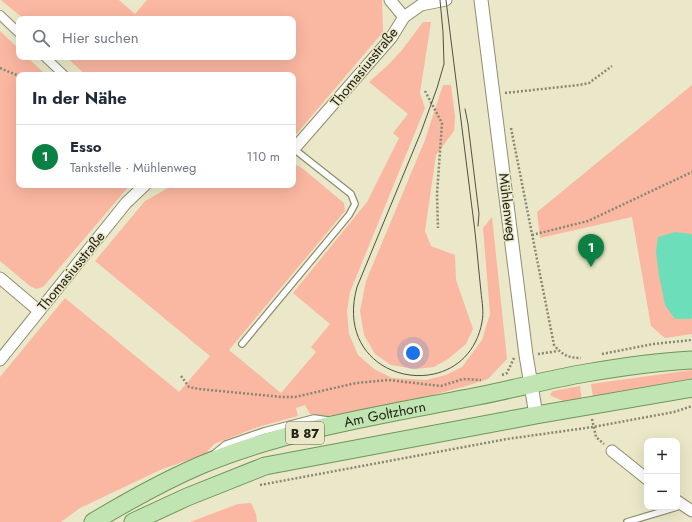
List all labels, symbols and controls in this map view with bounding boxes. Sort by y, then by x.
search box [16,16,296,60]
street label: Thomasiusstraße [326,23,402,111]
icon: search [30,27,52,49]
text: Hier suchen [62,27,139,49]
text: In der Nähe [32,86,127,110]
text: Esso [70,136,102,158]
text: 1 [42,147,48,166]
text: 110 m [246,147,280,166]
text: Tankstelle · Mühlenweg [70,158,196,177]
street label: Mühlenweg [494,172,522,242]
street label: Thomasiusstraße [33,227,109,315]
pin: 1 [578,234,604,267]
your location [403,343,423,363]
street label: Am Goltzhorn [342,396,427,432]
road number: B 87 [286,422,324,444]
map controls [644,438,680,510]
button: + [644,438,680,474]
button: − [644,474,680,510]

